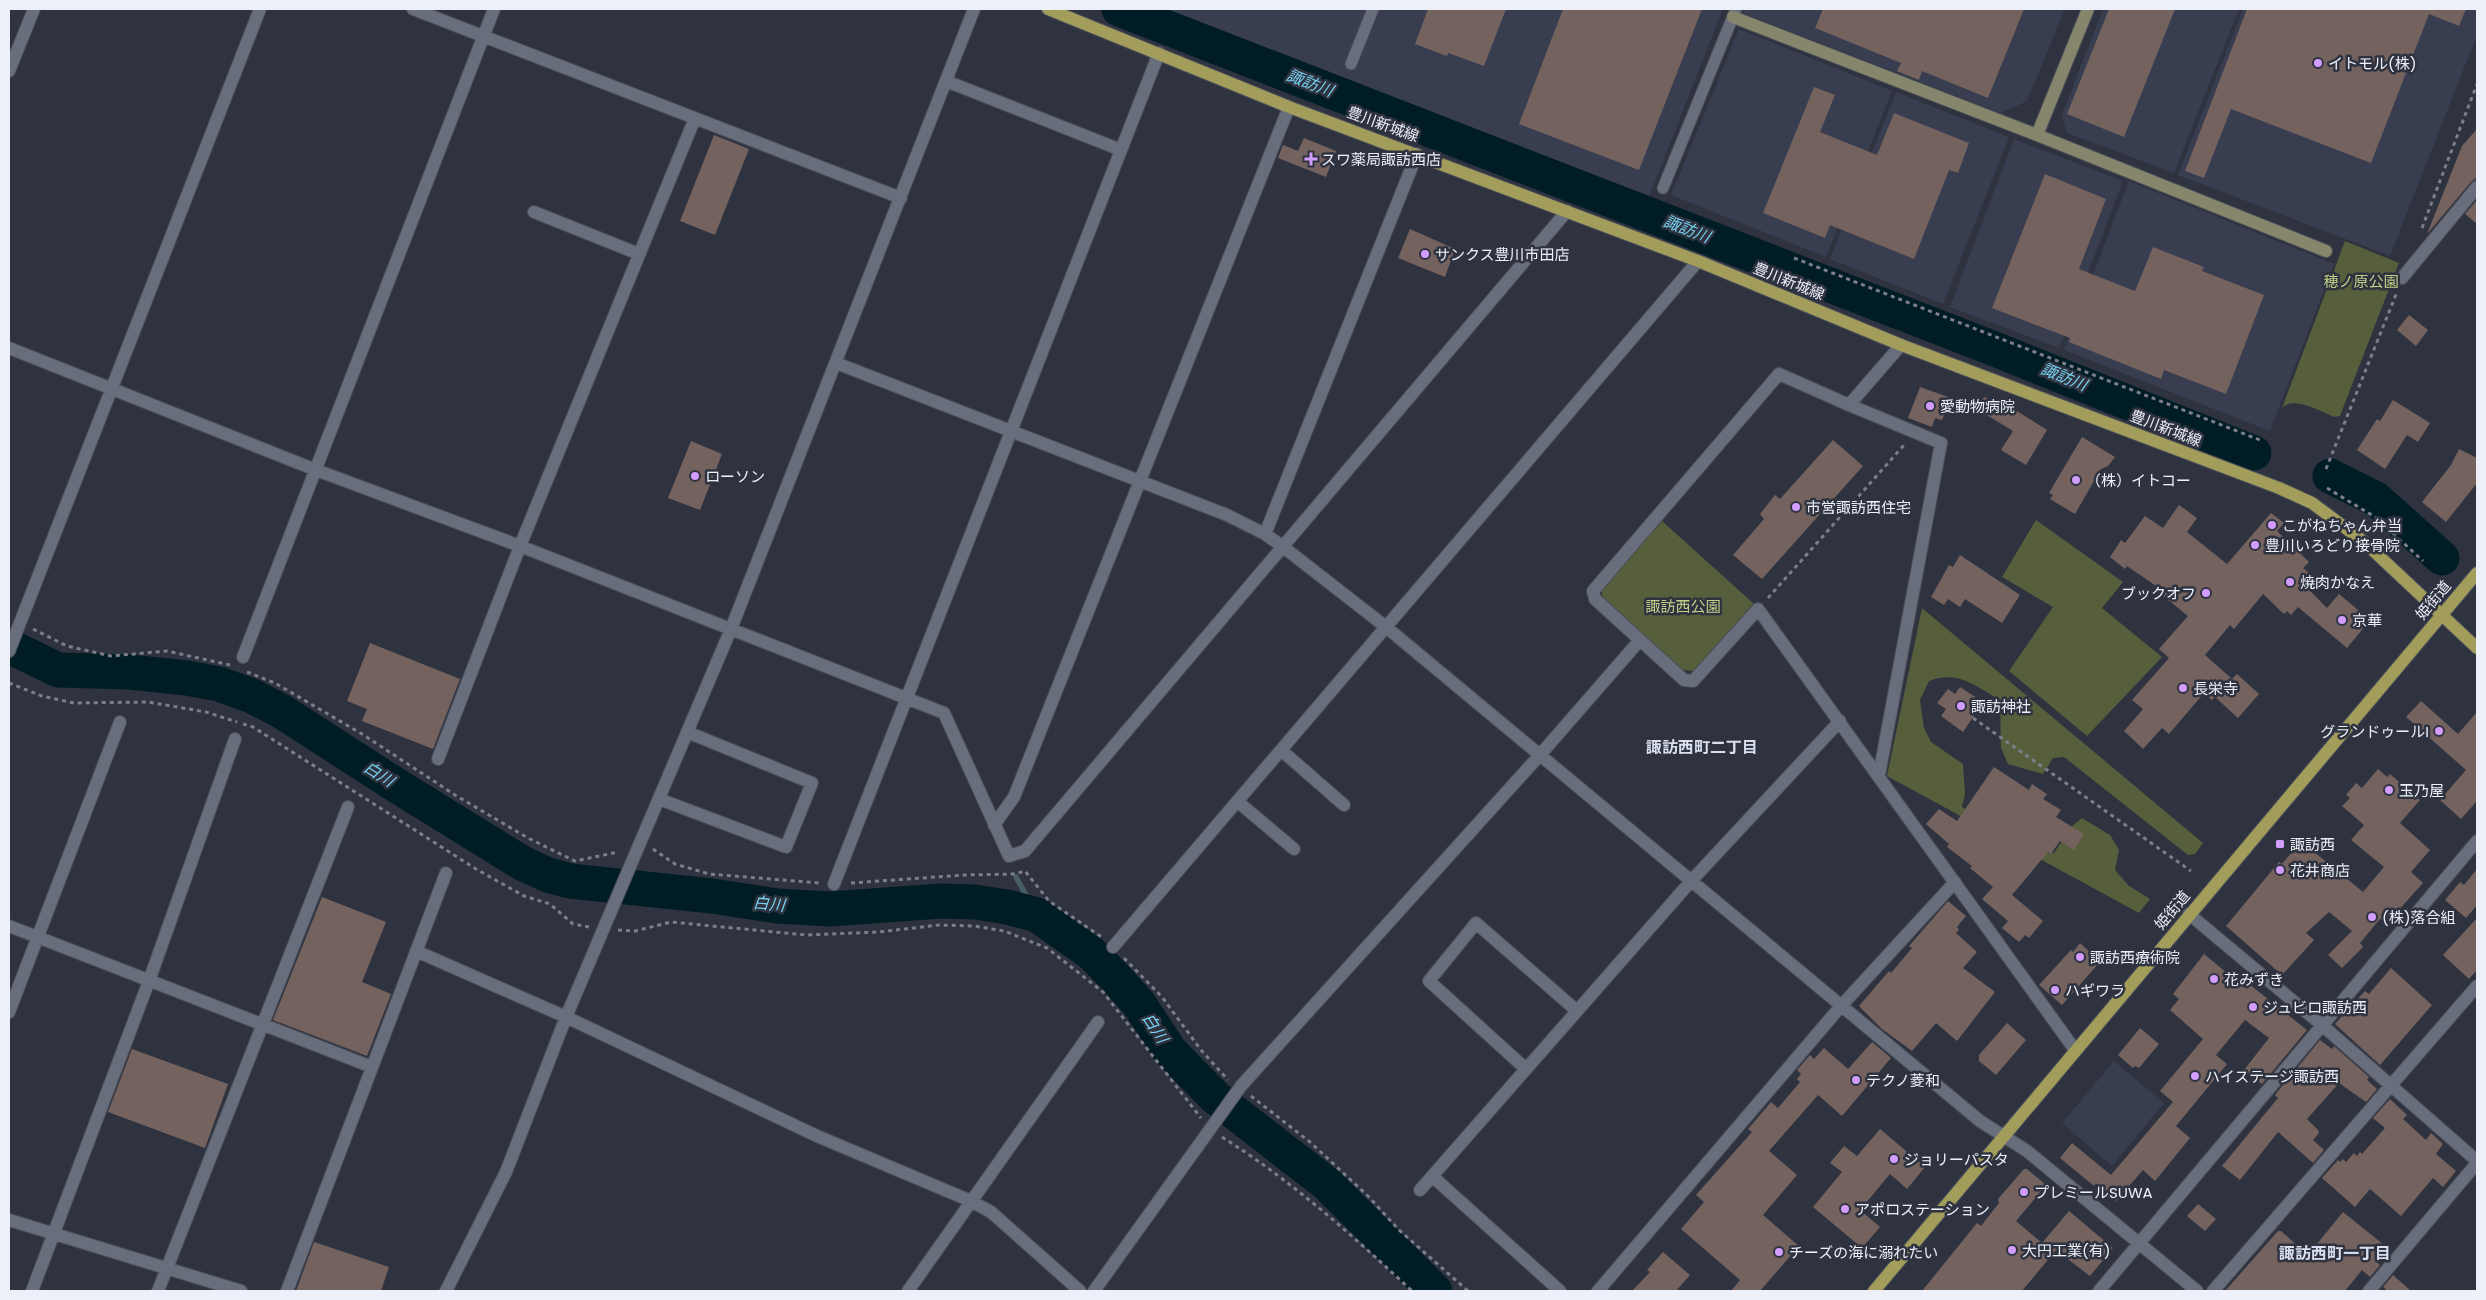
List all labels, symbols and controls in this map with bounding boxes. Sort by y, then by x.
place label: イトモル(株) [2328,53,2417,74]
marker: イトモル(株) [2312,57,2324,69]
water label: 諏訪川 [1283,64,1338,103]
street label: 豊川新城線 [1344,101,1422,147]
place label: スワ薬局諏訪西店 [1321,149,1441,170]
marker: スワ薬局諏訪西店 [1305,153,1317,165]
water label: 諏訪川 [1660,210,1715,249]
place label: サンクス豊川市田店 [1435,244,1570,265]
marker: サンクス豊川市田店 [1419,248,1431,260]
street label: 豊川新城線 [1750,257,1828,305]
park label: 穂ノ原公園 [2323,271,2399,292]
water label: 諏訪川 [2037,357,2092,397]
place label: 愛動物病院 [1940,396,2015,417]
marker: 愛動物病院 [1924,400,1936,412]
street label: 豊川新城線 [2127,405,2205,451]
place label: ローソン [705,466,765,487]
marker: ローソン [689,470,701,482]
place label: （株）イトコー [2086,470,2191,491]
marker: （株）イトコー [2070,474,2082,486]
place label: 市営諏訪西住宅 [1806,497,1911,518]
marker: 市営諏訪西住宅 [1790,501,1802,513]
place label: こがねちゃん弁当 [2282,515,2402,536]
marker: こがねちゃん弁当 [2266,519,2278,531]
place label: 豊川いろどり接骨院 [2265,535,2400,556]
marker: 豊川いろどり接骨院 [2249,539,2261,551]
place label: 焼肉かなえ [2300,572,2375,593]
marker: 焼肉かなえ [2284,576,2296,588]
street label: 姫街道 [2410,576,2456,624]
place label: ブックオフ [2121,583,2196,604]
marker: ブックオフ [2200,587,2212,599]
park label: 諏訪西公園 [1645,596,1721,617]
place label: 京華 [2352,610,2382,631]
marker: 京華 [2336,614,2348,626]
place label: 長栄寺 [2193,678,2238,699]
marker: 長栄寺 [2177,682,2189,694]
place label: 諏訪神社 [1971,696,2031,717]
marker: 諏訪神社 [1955,700,1967,712]
place label: グランドゥールI [2320,721,2429,742]
marker: グランドゥールI [2433,725,2445,737]
district label: 諏訪西町二丁目 [1646,736,1758,759]
water label: 白川 [359,756,400,793]
place label: 玉乃屋 [2399,780,2444,801]
marker: 玉乃屋 [2383,784,2395,796]
place label: 諏訪西 [2290,834,2335,855]
marker: 諏訪西 [2274,838,2286,850]
place label: 花井商店 [2290,860,2350,881]
marker: 花井商店 [2274,864,2286,876]
street label: 姫街道 [2149,886,2195,934]
water label: 白川 [752,891,788,917]
place label: (株)落合組 [2382,907,2456,928]
marker: (株)落合組 [2366,911,2378,923]
place label: 諏訪西療術院 [2090,947,2180,968]
marker: 諏訪西療術院 [2074,951,2086,963]
place label: 花みずき [2224,969,2284,990]
marker: 花みずき [2208,973,2220,985]
place label: ハギワラ [2065,980,2125,1001]
marker: ハギワラ [2049,984,2061,996]
place label: ジュビロ諏訪西 [2263,997,2367,1018]
marker: ジュビロ諏訪西 [2247,1001,2259,1013]
water label: 白川 [1137,1008,1174,1049]
place label: ハイステージ諏訪西 [2205,1066,2339,1087]
place label: テクノ菱和 [1866,1070,1940,1091]
marker: ハイステージ諏訪西 [2189,1070,2201,1082]
marker: テクノ菱和 [1850,1074,1862,1086]
place label: ジョリーパスタ [1904,1149,2009,1170]
marker: ジョリーパスタ [1888,1153,1900,1165]
place label: プレミールSUWA [2034,1182,2153,1203]
marker: プレミールSUWA [2018,1186,2030,1198]
place label: アポロステーション [1855,1199,1990,1220]
marker: アポロステーション [1839,1203,1851,1215]
place label: 大円工業(有) [2022,1240,2111,1261]
place label: チーズの海に溺れたい [1789,1242,1938,1263]
district label: 諏訪西町一丁目 [2279,1242,2391,1265]
marker: 大円工業(有) [2006,1244,2018,1256]
marker: チーズの海に溺れたい [1773,1246,1785,1258]

